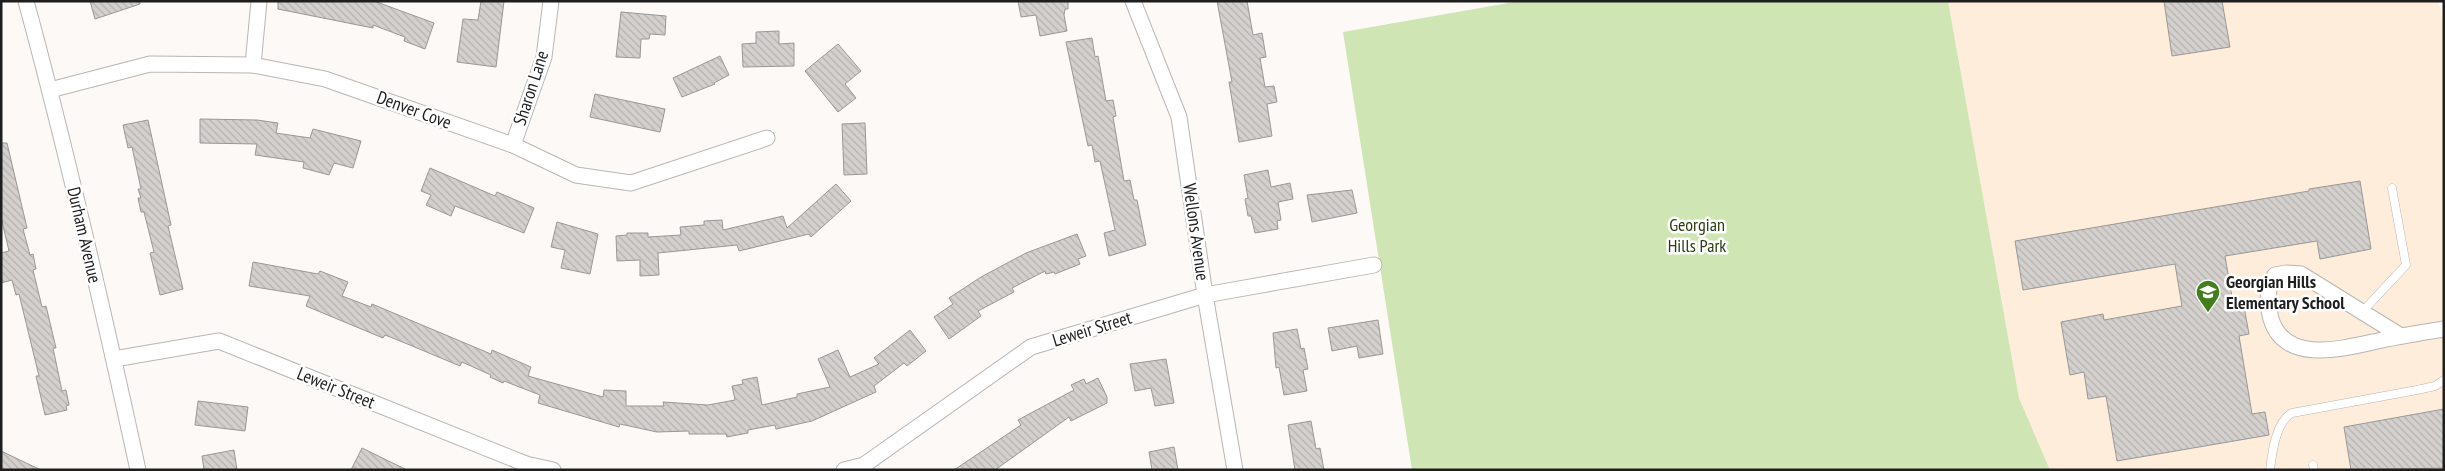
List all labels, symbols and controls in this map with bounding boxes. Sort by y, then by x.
street label: Sharon Lane [508,48,553,128]
street label: Denver Cove [374,85,455,134]
street label: Wellons Avenue [1178,182,1215,282]
street label: Durham Avenue [62,185,107,285]
park label: Georgian Hills Park [1668,213,1726,257]
place label: Georgian Hills Elementary School [2226,270,2345,314]
school or university icon: Georgian Hills Elementary School [2195,279,2221,313]
street label: Leweir Street [1049,306,1134,351]
street label: Leweir Street [294,362,378,414]

